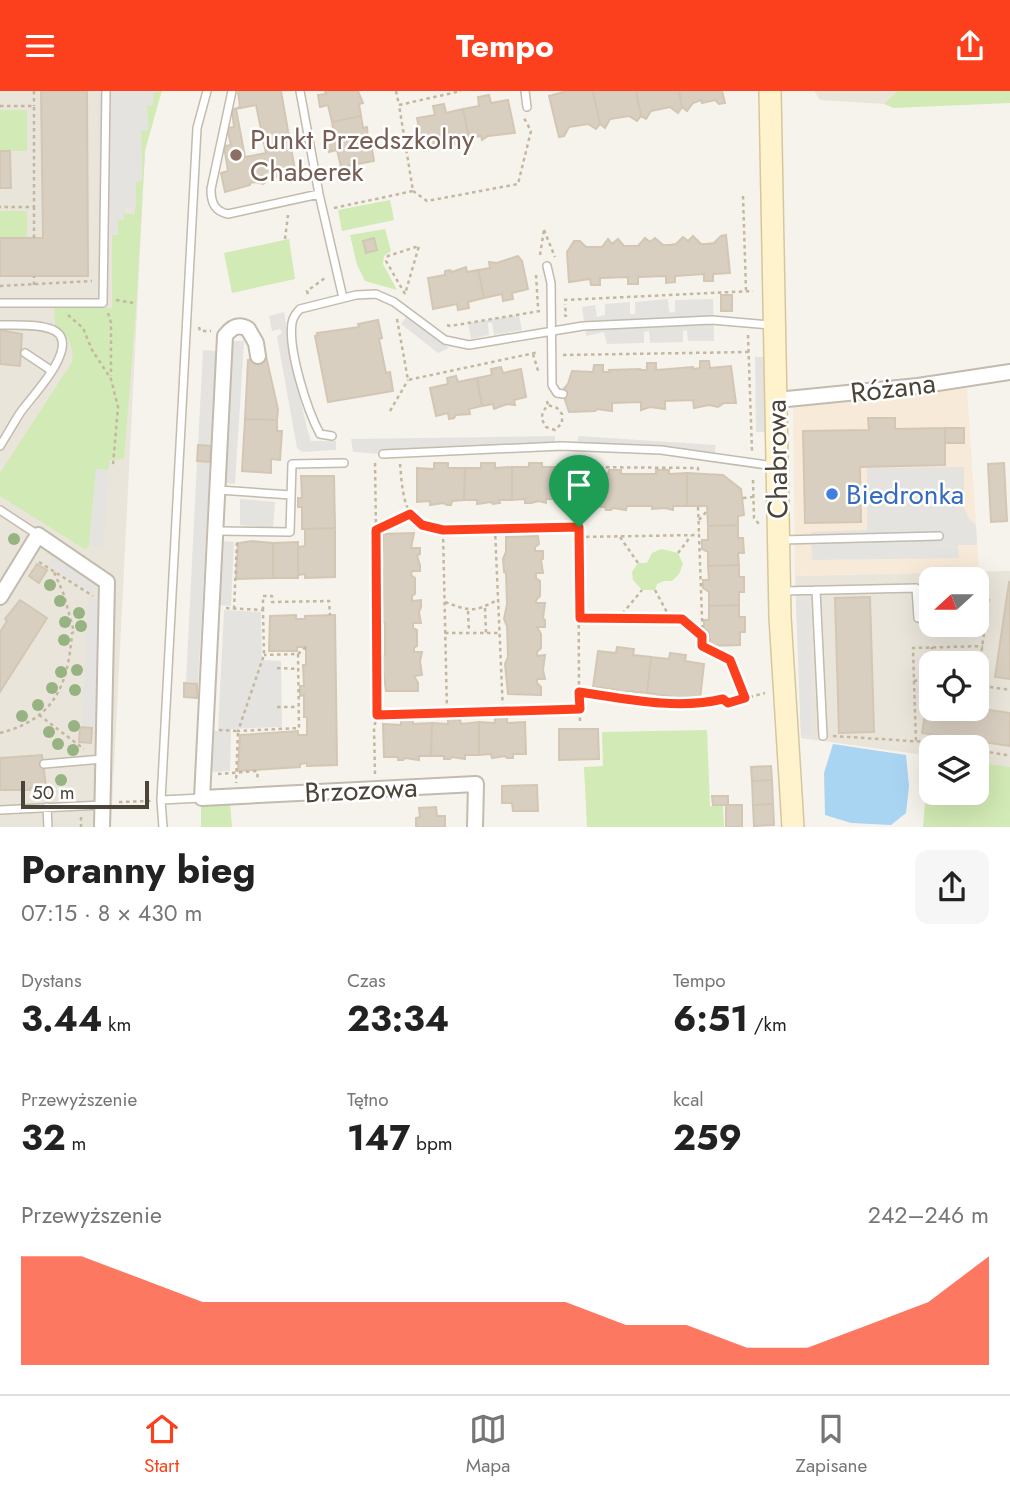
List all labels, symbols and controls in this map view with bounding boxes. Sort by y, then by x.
text: Tempo [456,23,554,69]
icon: menu [21,27,59,65]
icon: share [951,27,989,65]
place label: Punkt Przedszkolny Chaberek [250,119,475,192]
marker: Punkt Przedszkolny Chaberek [228,147,244,163]
street label: Różana [848,362,938,414]
street label: Chabrowa [755,399,799,519]
pin [549,455,609,527]
icon: arrive [560,466,598,504]
place label: Biedronka [846,474,964,515]
marker: Biedronka [824,486,840,502]
north arrow [919,567,989,637]
map controls [919,567,989,805]
button: locate [919,651,989,721]
button: layers [919,735,989,805]
street label: Brzozowa [303,767,419,813]
scale bar [21,778,149,810]
text: 50 m [32,779,75,806]
text: Poranny bieg [21,842,256,897]
button: share [915,850,989,924]
text: 07:15 · 8 × 430 m [21,896,202,930]
text: Dystans [21,967,82,994]
text: Czas [347,967,386,994]
text: Tempo [673,967,726,994]
text: 3.44 [21,994,102,1044]
text: 23:34 [347,994,449,1044]
text: 6:51 [673,994,748,1044]
text: km [102,1011,131,1038]
text: /km [748,1011,787,1038]
text: Przewyższenie [21,1086,137,1113]
text: Tętno [347,1086,389,1113]
text: kcal [673,1086,704,1113]
text: 32 [21,1113,66,1163]
text: 147 [347,1113,410,1163]
text: 259 [673,1113,742,1163]
text: m [66,1130,86,1157]
text: bpm [410,1130,453,1157]
text: Przewyższenie [21,1198,162,1232]
text: 242–246 m [868,1198,989,1232]
tab: Start [143,1410,181,1479]
tab: Mapa [466,1410,510,1479]
tab: Zapisane [796,1410,867,1479]

